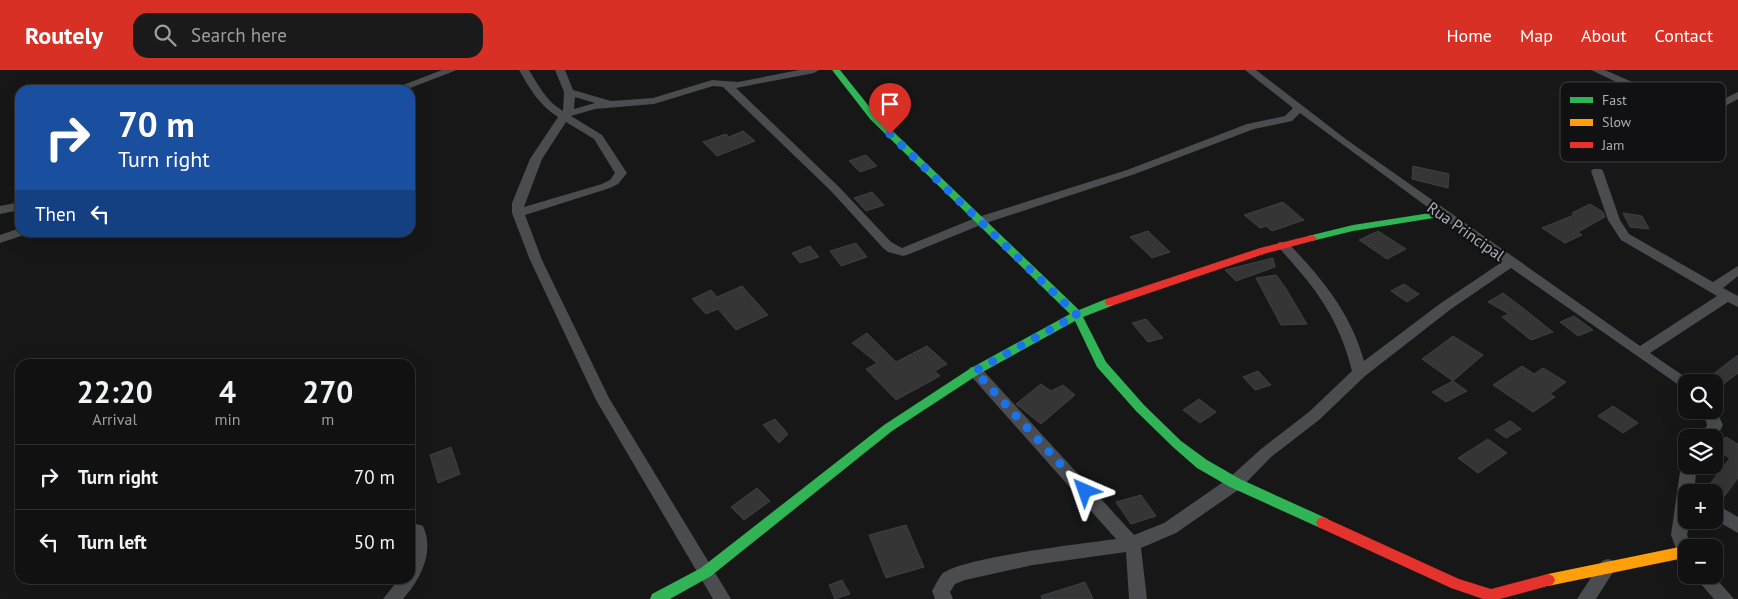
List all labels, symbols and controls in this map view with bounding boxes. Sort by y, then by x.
search box [133,13,483,58]
text: Routely [25,20,103,51]
icon: search [151,21,179,49]
text: Search here [191,23,287,47]
text: Home [1446,24,1492,47]
text: Map [1520,24,1553,47]
text: About [1581,24,1627,47]
text: Contact [1655,24,1713,47]
legend [1560,82,1726,162]
pin [869,83,911,134]
icon: arrive [876,90,904,118]
text: Fast [1602,91,1627,109]
text: 70 m [118,101,195,147]
icon: right [35,105,100,170]
text: Slow [1602,113,1632,131]
text: Jam [1601,136,1624,154]
text: Turn right [118,145,210,173]
street label: Rua Principal [1423,197,1509,265]
icon: left [86,200,114,228]
text: Then [35,202,76,226]
text: 22:20 [77,372,153,411]
text: 4 [219,372,236,411]
text: 270 [302,372,353,411]
map controls [1678,374,1723,584]
button: search [1678,374,1723,419]
text: Arrival [92,409,137,429]
text: min [215,409,241,429]
text: m [321,409,334,429]
button: layers [1678,429,1723,474]
icon: right [35,463,63,491]
position arrow [1058,464,1110,516]
text: Turn right [78,465,158,489]
text: 70 m [354,465,395,489]
button: + [1678,484,1723,529]
icon: left [35,528,63,556]
text: Turn left [78,530,147,554]
text: 50 m [354,530,395,554]
button: − [1678,539,1723,584]

